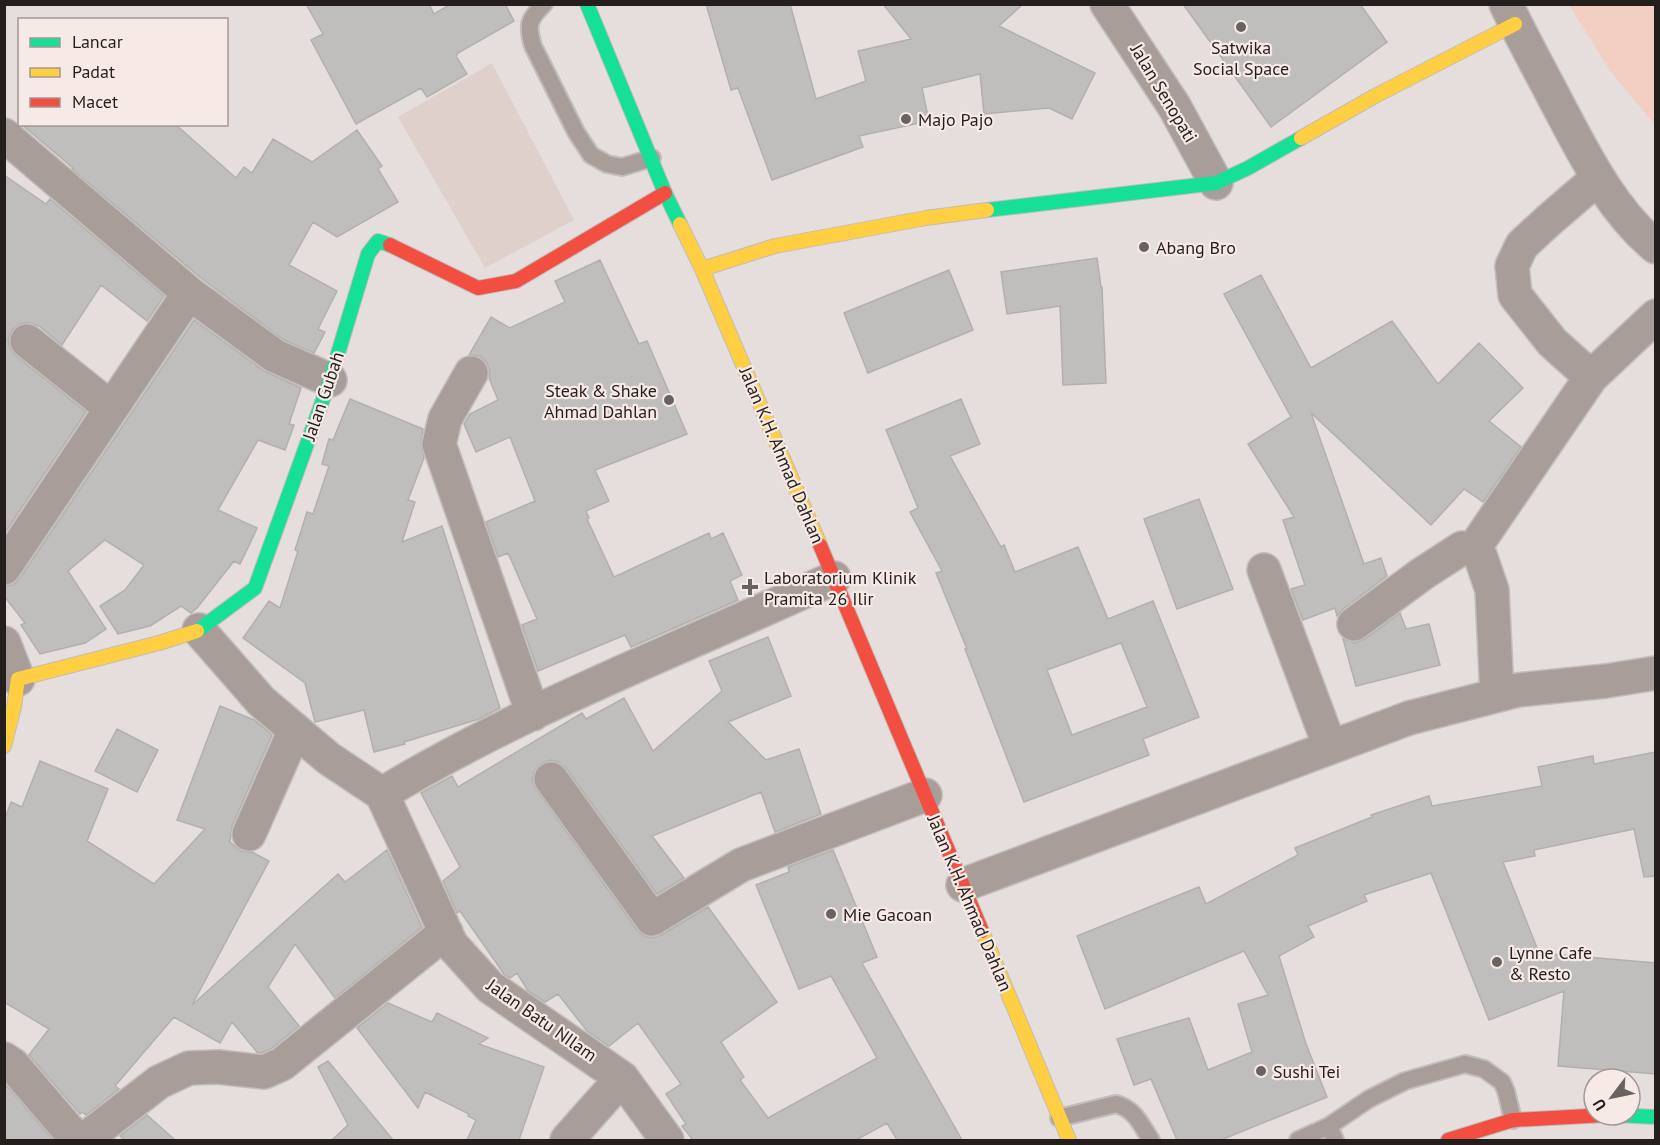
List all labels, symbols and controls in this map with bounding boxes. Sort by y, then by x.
legend [18,18,228,126]
marker: Satwika Social Space [1234,20,1248,34]
text: Lancar [72,30,123,53]
place label: Satwika Social Space [1193,36,1289,80]
street label: Jalan Senopati [1125,39,1202,146]
text: Padat [72,60,115,83]
text: Macet [72,90,118,113]
place label: Majo Pajo [918,108,993,131]
marker: Majo Pajo [899,112,913,126]
place label: Abang Bro [1156,236,1236,259]
marker: Abang Bro [1137,240,1151,254]
street label: Jalan Gubah [297,349,349,444]
street label: Jalan K.H. Ahmad Dahlan [734,362,830,547]
place label: Steak & Shake Ahmad Dahlan [544,379,657,423]
marker: Steak & Shake Ahmad Dahlan [662,393,676,407]
place label: Laboratorium Klinik Pramita 26 Ilir [764,566,917,610]
marker: Laboratorium Klinik Pramita 26 Ilir [741,578,759,596]
street label: Jalan K.H. Ahmad Dahlan [922,810,1018,995]
place label: Mie Gacoan [843,903,932,926]
marker: Mie Gacoan [824,907,838,921]
place label: Lynne Cafe & Resto [1509,941,1592,985]
marker: Lynne Cafe & Resto [1490,955,1504,969]
street label: Jalan Batu NIlam [482,973,602,1066]
place label: Sushi Tei [1273,1060,1340,1083]
marker: Sushi Tei [1254,1064,1268,1078]
north arrow [1582,1067,1642,1127]
text: U [1588,1095,1610,1115]

